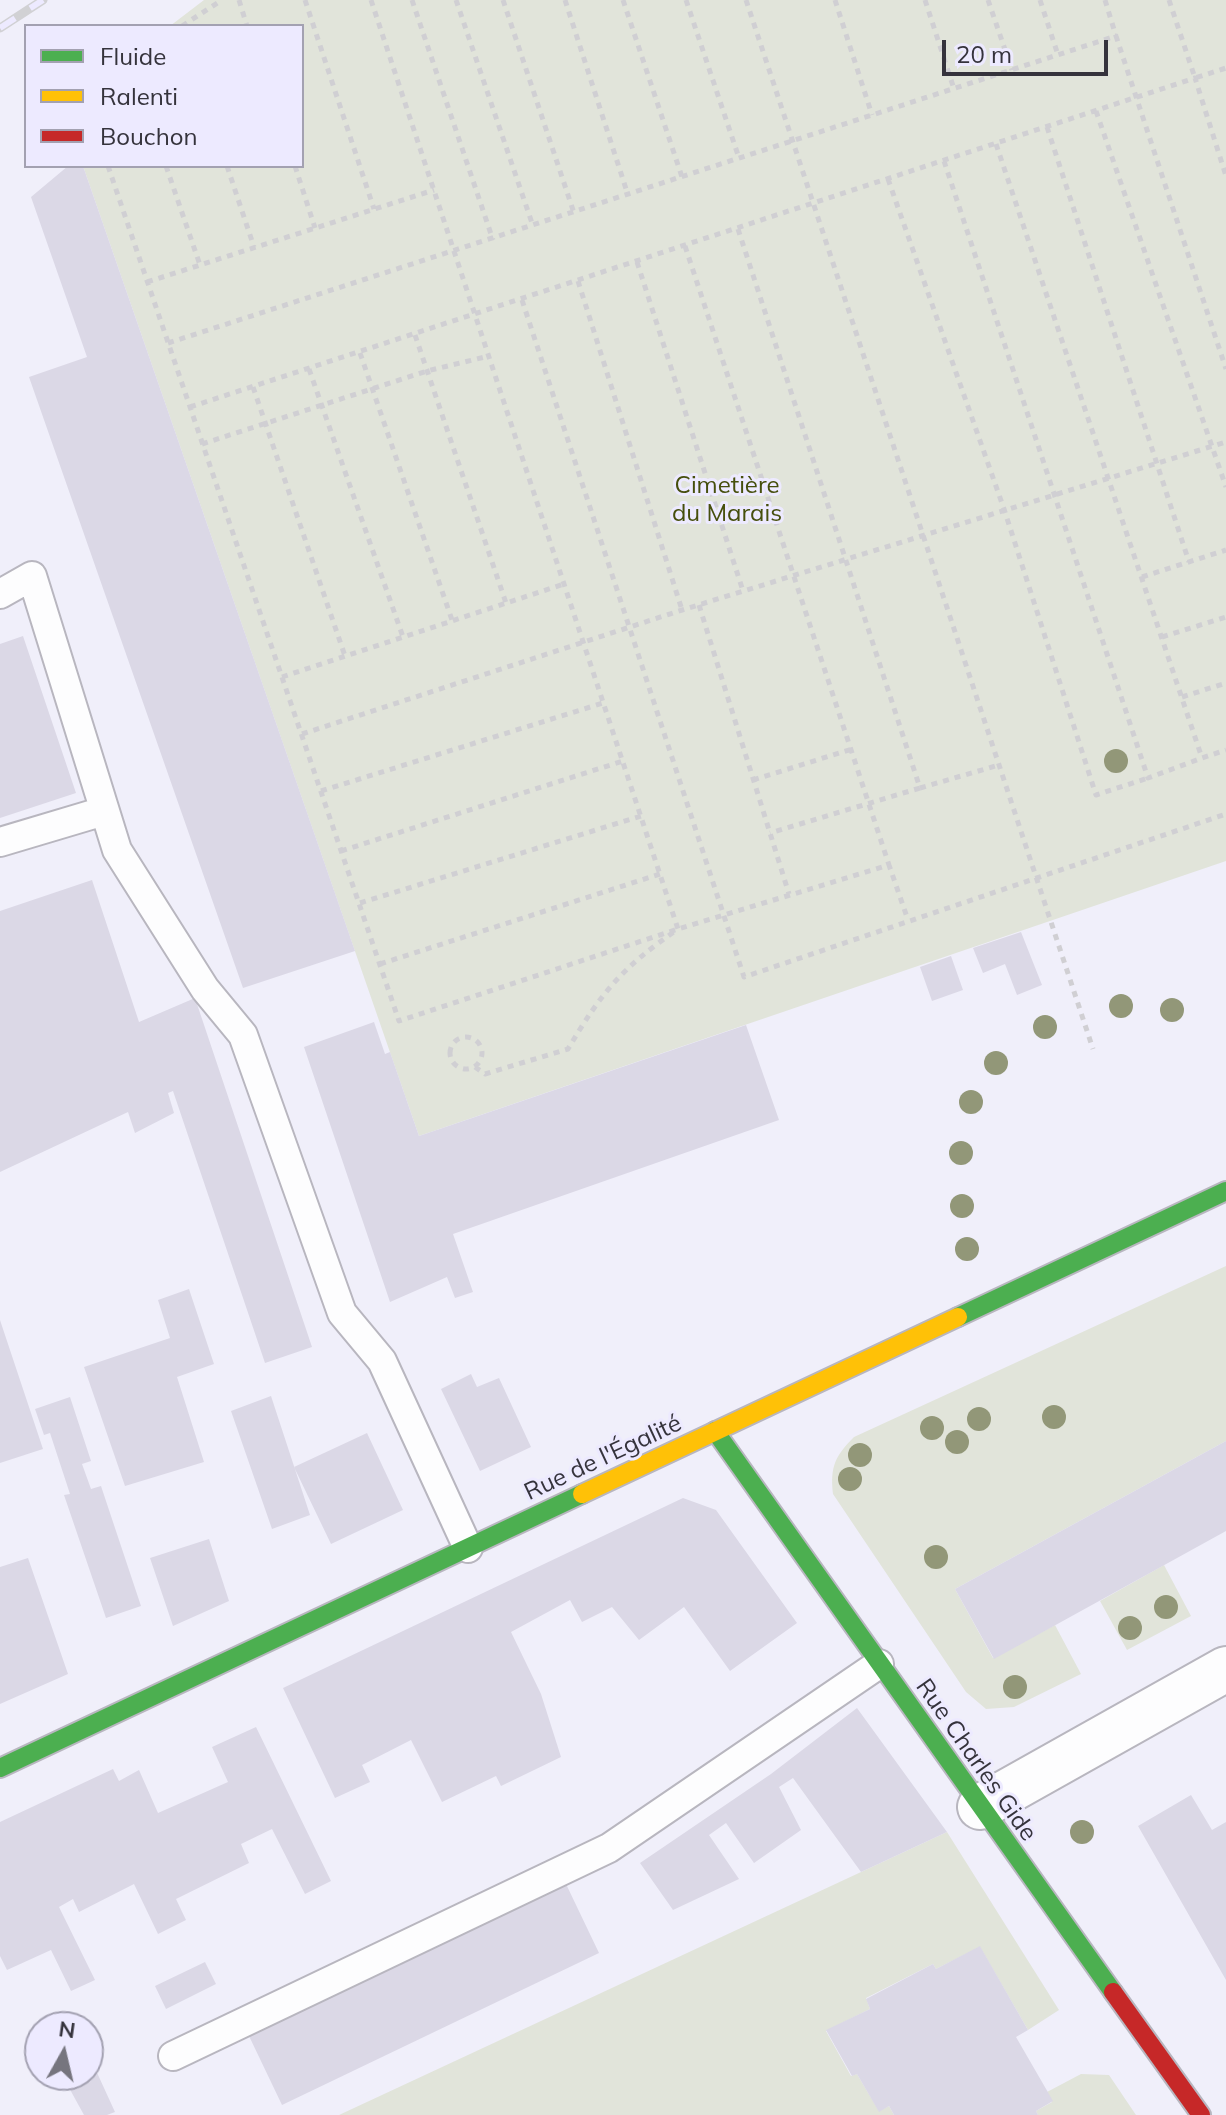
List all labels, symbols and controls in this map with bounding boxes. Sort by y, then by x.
legend [24,24,304,168]
scale bar [946,24,1112,74]
text: 20 m [956,39,1012,69]
text: Fluide [100,41,166,71]
text: Ralenti [100,81,178,111]
text: Bouchon [100,121,198,151]
park label: Cimetière du Marais [672,472,782,528]
street label: Rue de l'Égalité [520,1409,686,1507]
street label: Rue Charles Gide [909,1674,1043,1846]
north arrow [24,2011,104,2091]
text: N [57,2014,77,2044]

